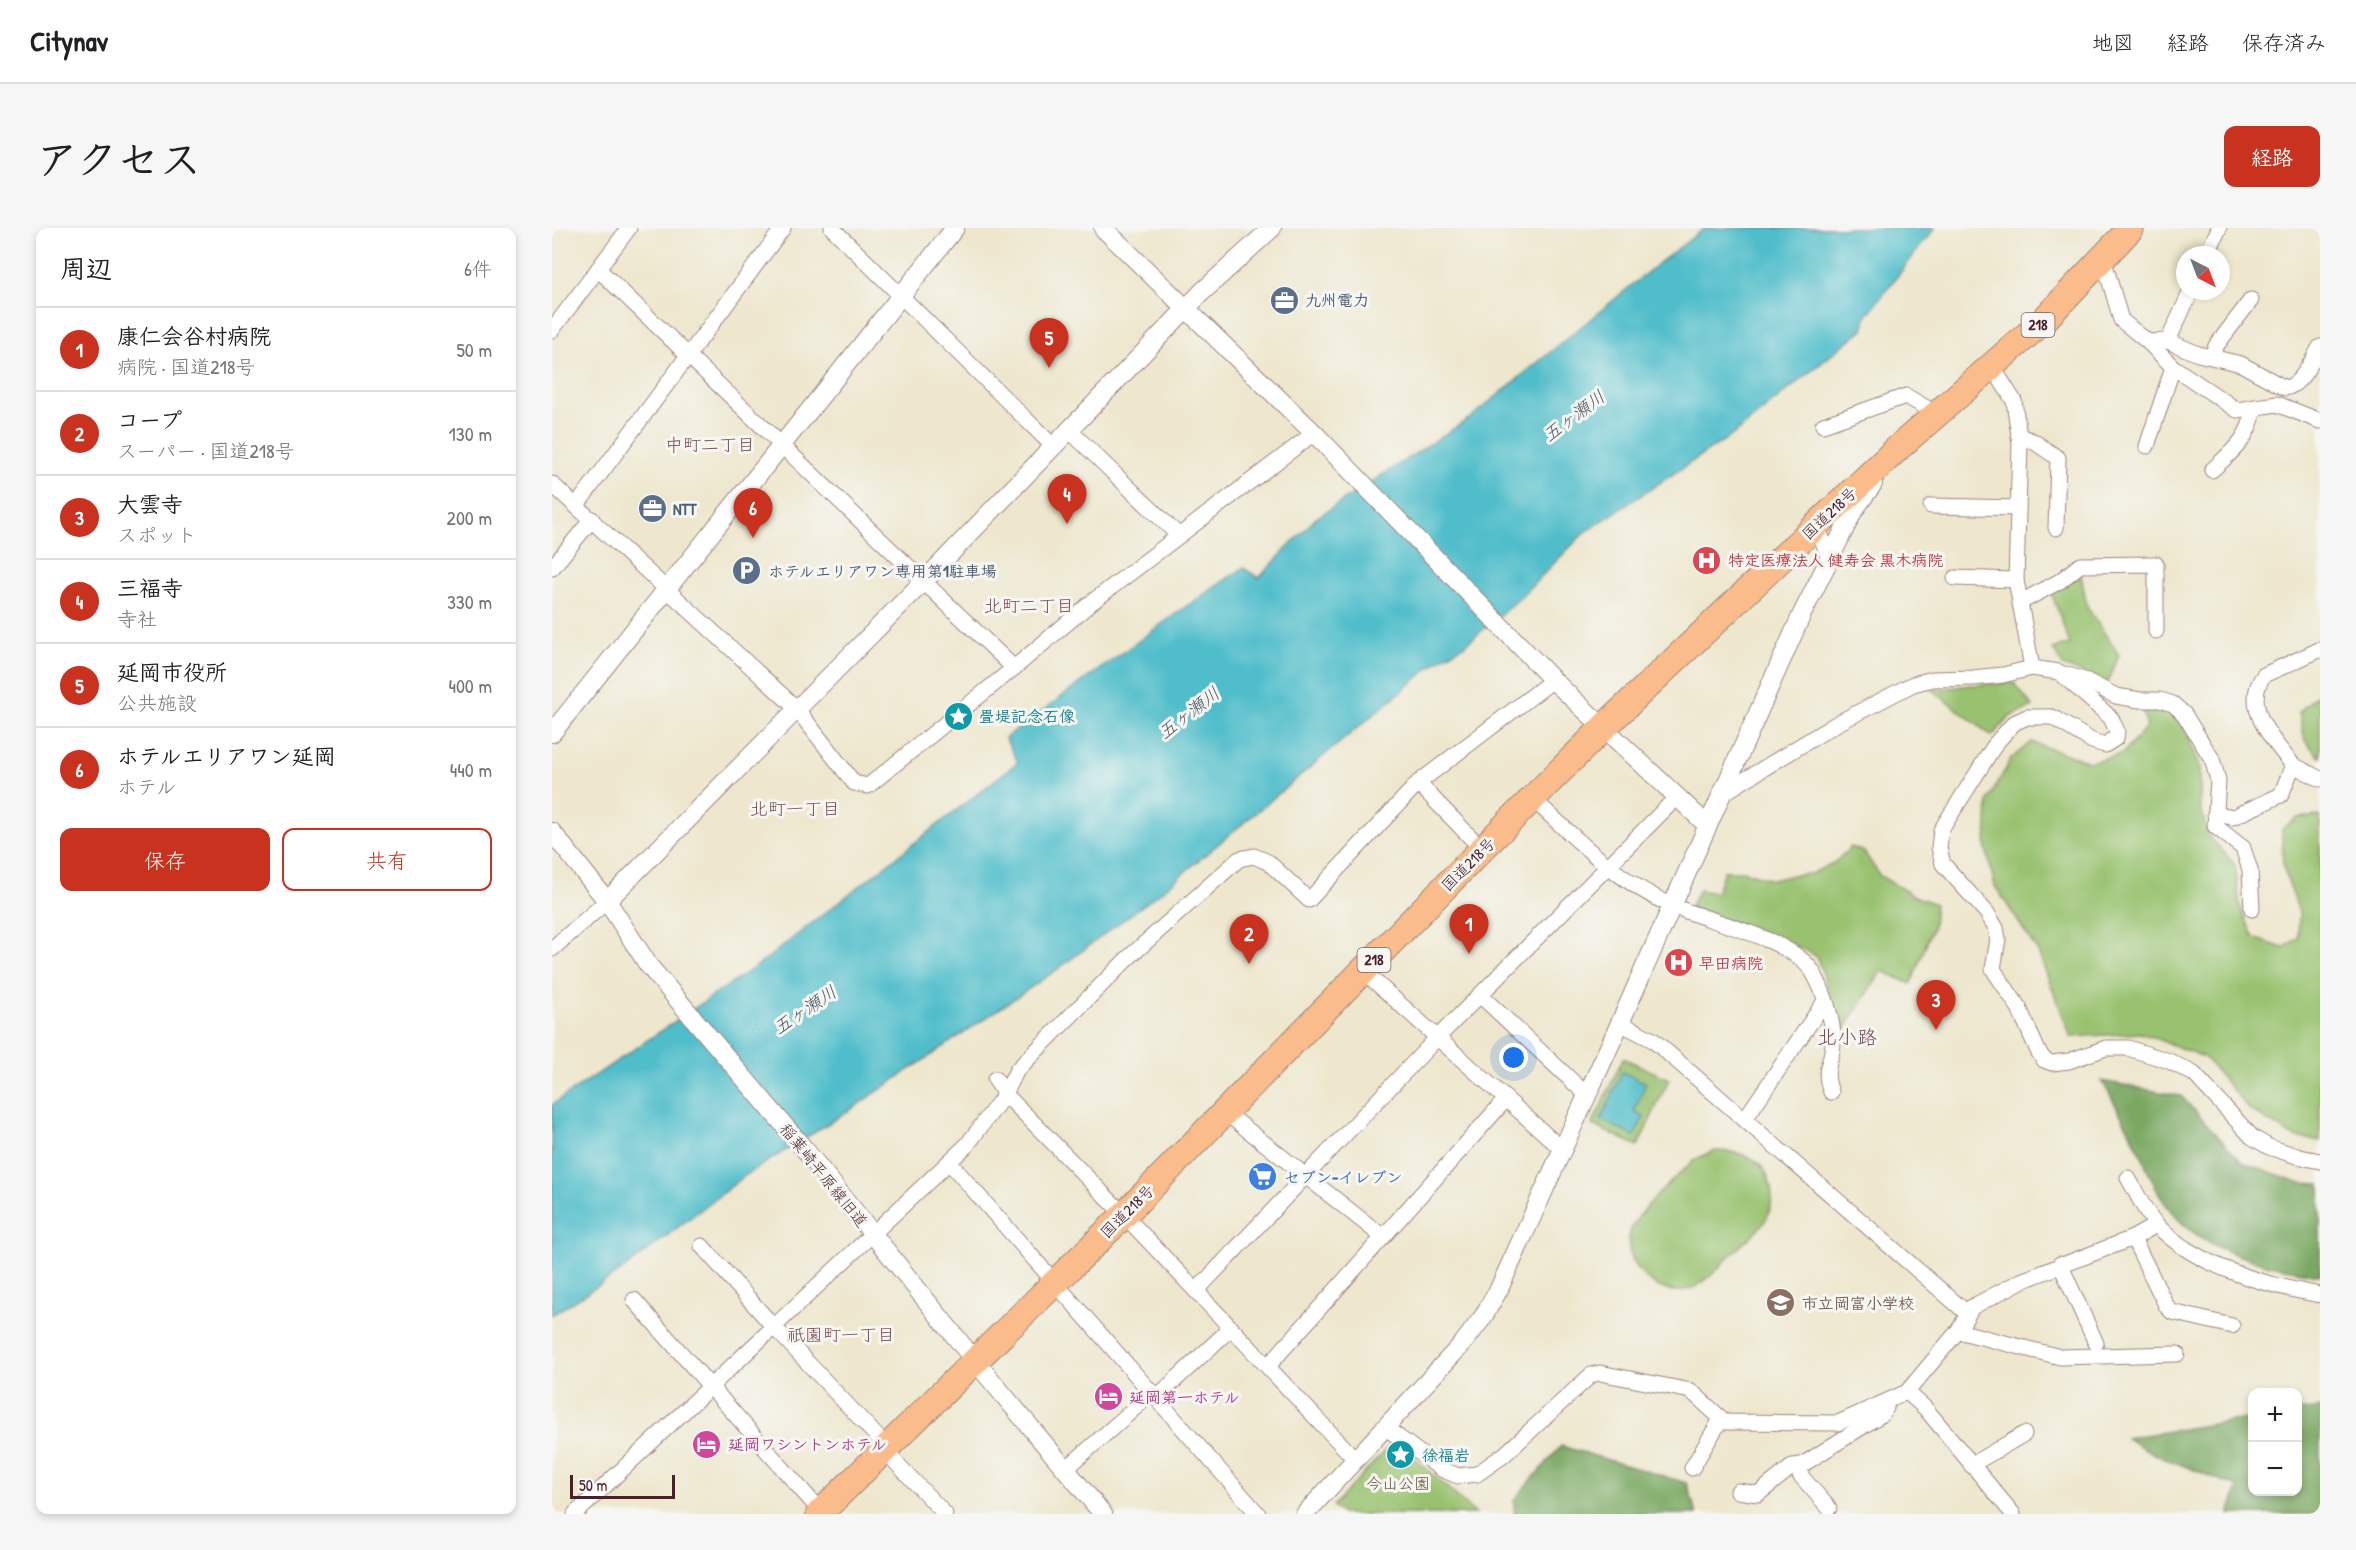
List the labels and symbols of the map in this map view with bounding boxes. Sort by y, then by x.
north arrow [2176,246,2230,300]
office icon: 九州電力 [1268,284,1300,316]
place label: 九州電力 [1305,289,1369,311]
road number: 218 [2022,313,2054,337]
pin: 5 [1030,318,1068,368]
water label: 五ヶ瀬川 [1537,384,1610,447]
district label: 中町二丁目 [665,432,755,457]
pin: 4 [1048,474,1086,524]
street label: 国道218号 [1797,482,1861,544]
pin: 6 [734,488,772,538]
office icon: NTT [636,493,668,525]
place label: NTT [673,498,697,520]
hospital icon: 特定医療法人 健寿会 黒木病院 [1691,544,1723,576]
place label: 特定医療法人 健寿会 黒木病院 [1728,549,1943,571]
parking icon: ホテルエリアワン専用第1駐車場 [731,555,763,587]
place label: ホテルエリアワン専用第1駐車場 [768,560,997,582]
district label: 北町二丁目 [984,593,1074,618]
water label: 五ヶ瀬川 [1153,681,1225,745]
place icon: 畳堤記念石像 [942,700,974,732]
place label: 畳堤記念石像 [979,705,1075,727]
district label: 北町一丁目 [750,796,840,821]
street label: 国道218号 [1436,832,1500,896]
pin: 1 [1450,904,1488,954]
pin: 2 [1230,914,1268,964]
hospital icon: 早田病院 [1662,947,1694,979]
road number: 218 [1358,948,1390,972]
place label: 早田病院 [1699,952,1763,974]
water label: 五ヶ瀬川 [768,979,842,1040]
pin: 3 [1916,980,1956,1030]
district label: 北小路 [1817,1023,1877,1050]
your location [1499,1043,1528,1072]
street label: 稲葉崎平原線旧道 [775,1118,873,1232]
supermarket icon: セブン-イレブン [1247,1161,1279,1193]
place label: セブン-イレブン [1284,1166,1402,1188]
street label: 国道218号 [1095,1179,1159,1243]
school or university icon: 市立岡富小学校 [1765,1287,1797,1319]
place label: 市立岡富小学校 [1802,1292,1914,1314]
district label: 祇園町一丁目 [787,1322,895,1347]
hotel icon: 延岡第一ホテル [1092,1381,1124,1413]
place label: 延岡第一ホテル [1129,1386,1240,1408]
hotel icon: 延岡ワシントンホテル [691,1428,723,1460]
place label: 延岡ワシントンホテル [728,1433,887,1455]
place icon: 徐福岩 [1385,1439,1417,1471]
place label: 徐福岩 [1422,1444,1470,1466]
scale bar [570,1472,675,1500]
park label: 今山公園 [1366,1472,1430,1494]

